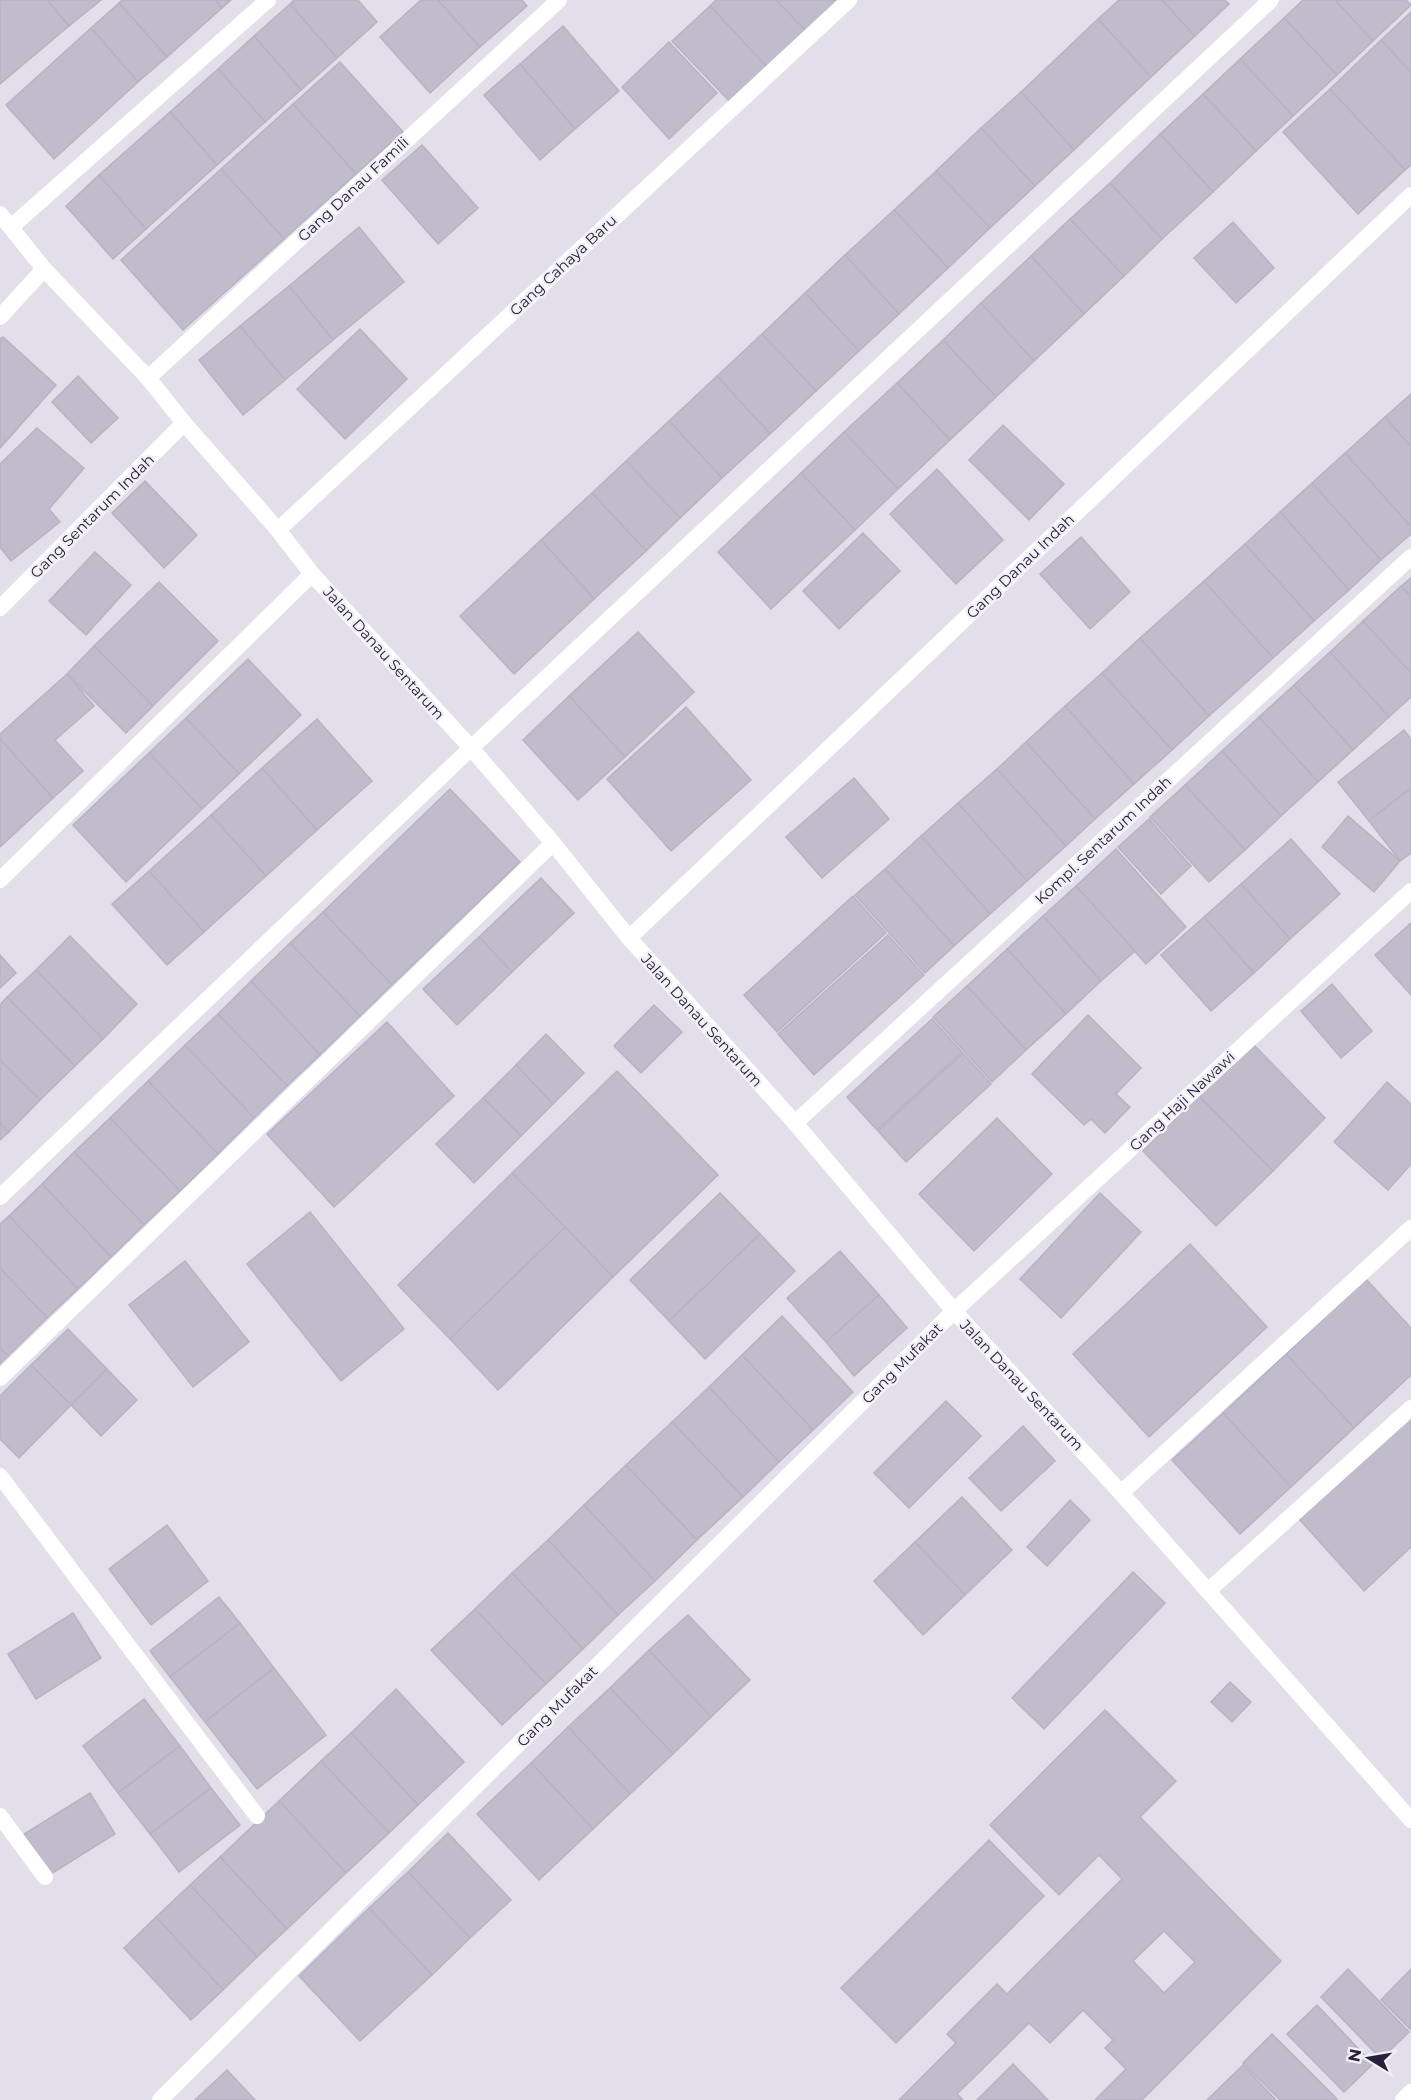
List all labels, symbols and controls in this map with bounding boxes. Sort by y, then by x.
street label: Gang Danau Famili [293,133,413,245]
street label: Gang Cahaya Baru [505,210,621,320]
street label: Gang Sentarum Indah [26,450,158,582]
street label: Gang Danau Indah [962,510,1078,622]
street label: Jalan Danau Sentarum [319,582,449,724]
street label: Kompl. Sentarum Indah [1031,772,1175,908]
street label: Jalan Danau Sentarum [637,949,767,1091]
street label: Gang Haji Nawawi [1125,1047,1239,1155]
street label: Jalan Danau Sentarum [955,1315,1088,1455]
street label: Gang Mufakat [858,1319,946,1407]
street label: Gang Mufakat [513,1662,601,1750]
north arrow [1339,2028,1399,2088]
text: N [1344,2047,1365,2063]

